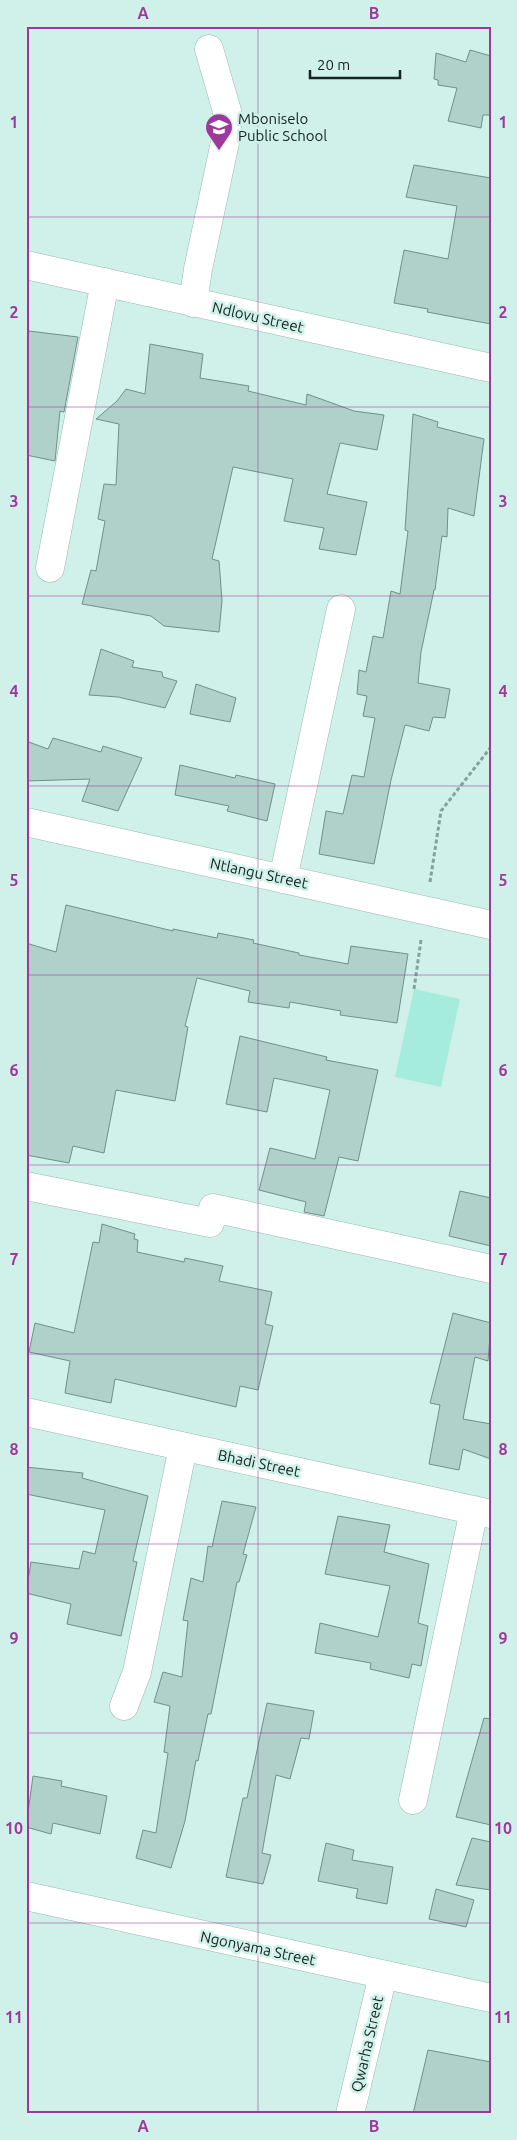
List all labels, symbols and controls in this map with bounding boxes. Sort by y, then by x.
text: A [137,4,149,22]
text: B [369,4,379,22]
scale bar [310,48,400,80]
text: 20 m [317,56,350,73]
place label: Mboniselo Public School [238,110,327,144]
school or university icon: Mboniselo Public School [204,112,234,151]
text: 1 [9,113,19,131]
text: 1 [498,113,508,131]
street label: Ndlovu Street [211,298,305,336]
text: 2 [9,303,19,321]
text: 2 [498,303,508,321]
text: 3 [9,492,19,510]
text: 3 [498,492,508,510]
text: 4 [9,682,19,700]
text: 4 [498,682,508,700]
street label: Ntlangu Street [209,854,309,892]
text: 5 [9,871,19,889]
text: 5 [498,871,508,889]
text: 6 [9,1061,19,1079]
text: 6 [498,1061,508,1079]
text: 7 [9,1250,19,1268]
text: 7 [498,1250,508,1268]
text: 8 [9,1440,19,1458]
text: 8 [498,1440,508,1458]
street label: Bhadi Street [216,1446,302,1480]
text: 9 [9,1629,19,1647]
text: 9 [498,1629,508,1647]
text: 10 [5,1819,23,1837]
text: 10 [494,1819,512,1837]
street label: Ngonyama Street [199,1927,317,1969]
street label: Qwarha Street [348,1994,386,2094]
text: 11 [5,2008,23,2026]
text: 11 [494,2008,512,2026]
text: A [137,2117,149,2135]
text: B [369,2117,379,2135]

